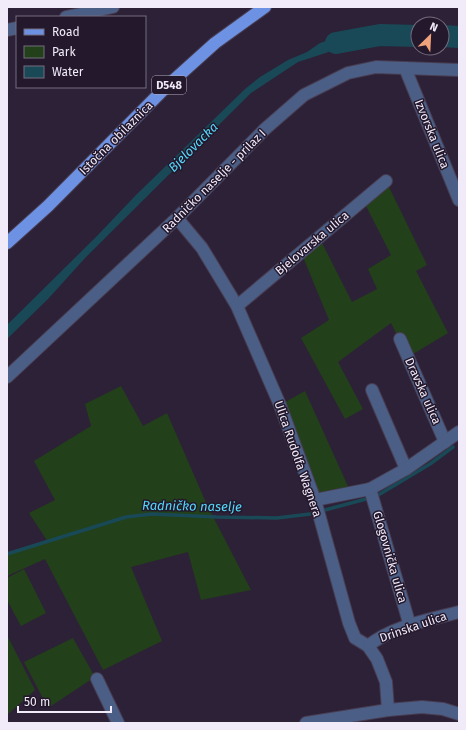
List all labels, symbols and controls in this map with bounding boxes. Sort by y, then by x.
legend [16,16,146,88]
north arrow [410,16,450,56]
text: N [428,20,440,35]
text: Road [52,25,80,39]
text: Park [52,45,76,59]
text: Water [52,65,84,79]
road number: D548 [152,76,186,94]
street label: Izvorska ulica [412,97,452,171]
street label: Istočna obilaznica [76,98,156,178]
water label: Bjelovacka [165,119,221,175]
street label: Radničko naselje - prilaz I [159,126,269,236]
street label: Bjelovarska ulica [272,208,352,278]
street label: Dravska ulica [402,356,444,426]
street label: Ulica Rudolfa Wagnera [272,399,324,519]
water label: Radničko naselje [142,498,242,514]
street label: Glogovnička ulica [370,510,410,604]
street label: Drinska ulica [378,609,448,645]
scale bar [18,688,111,714]
text: 50 m [24,695,50,709]

